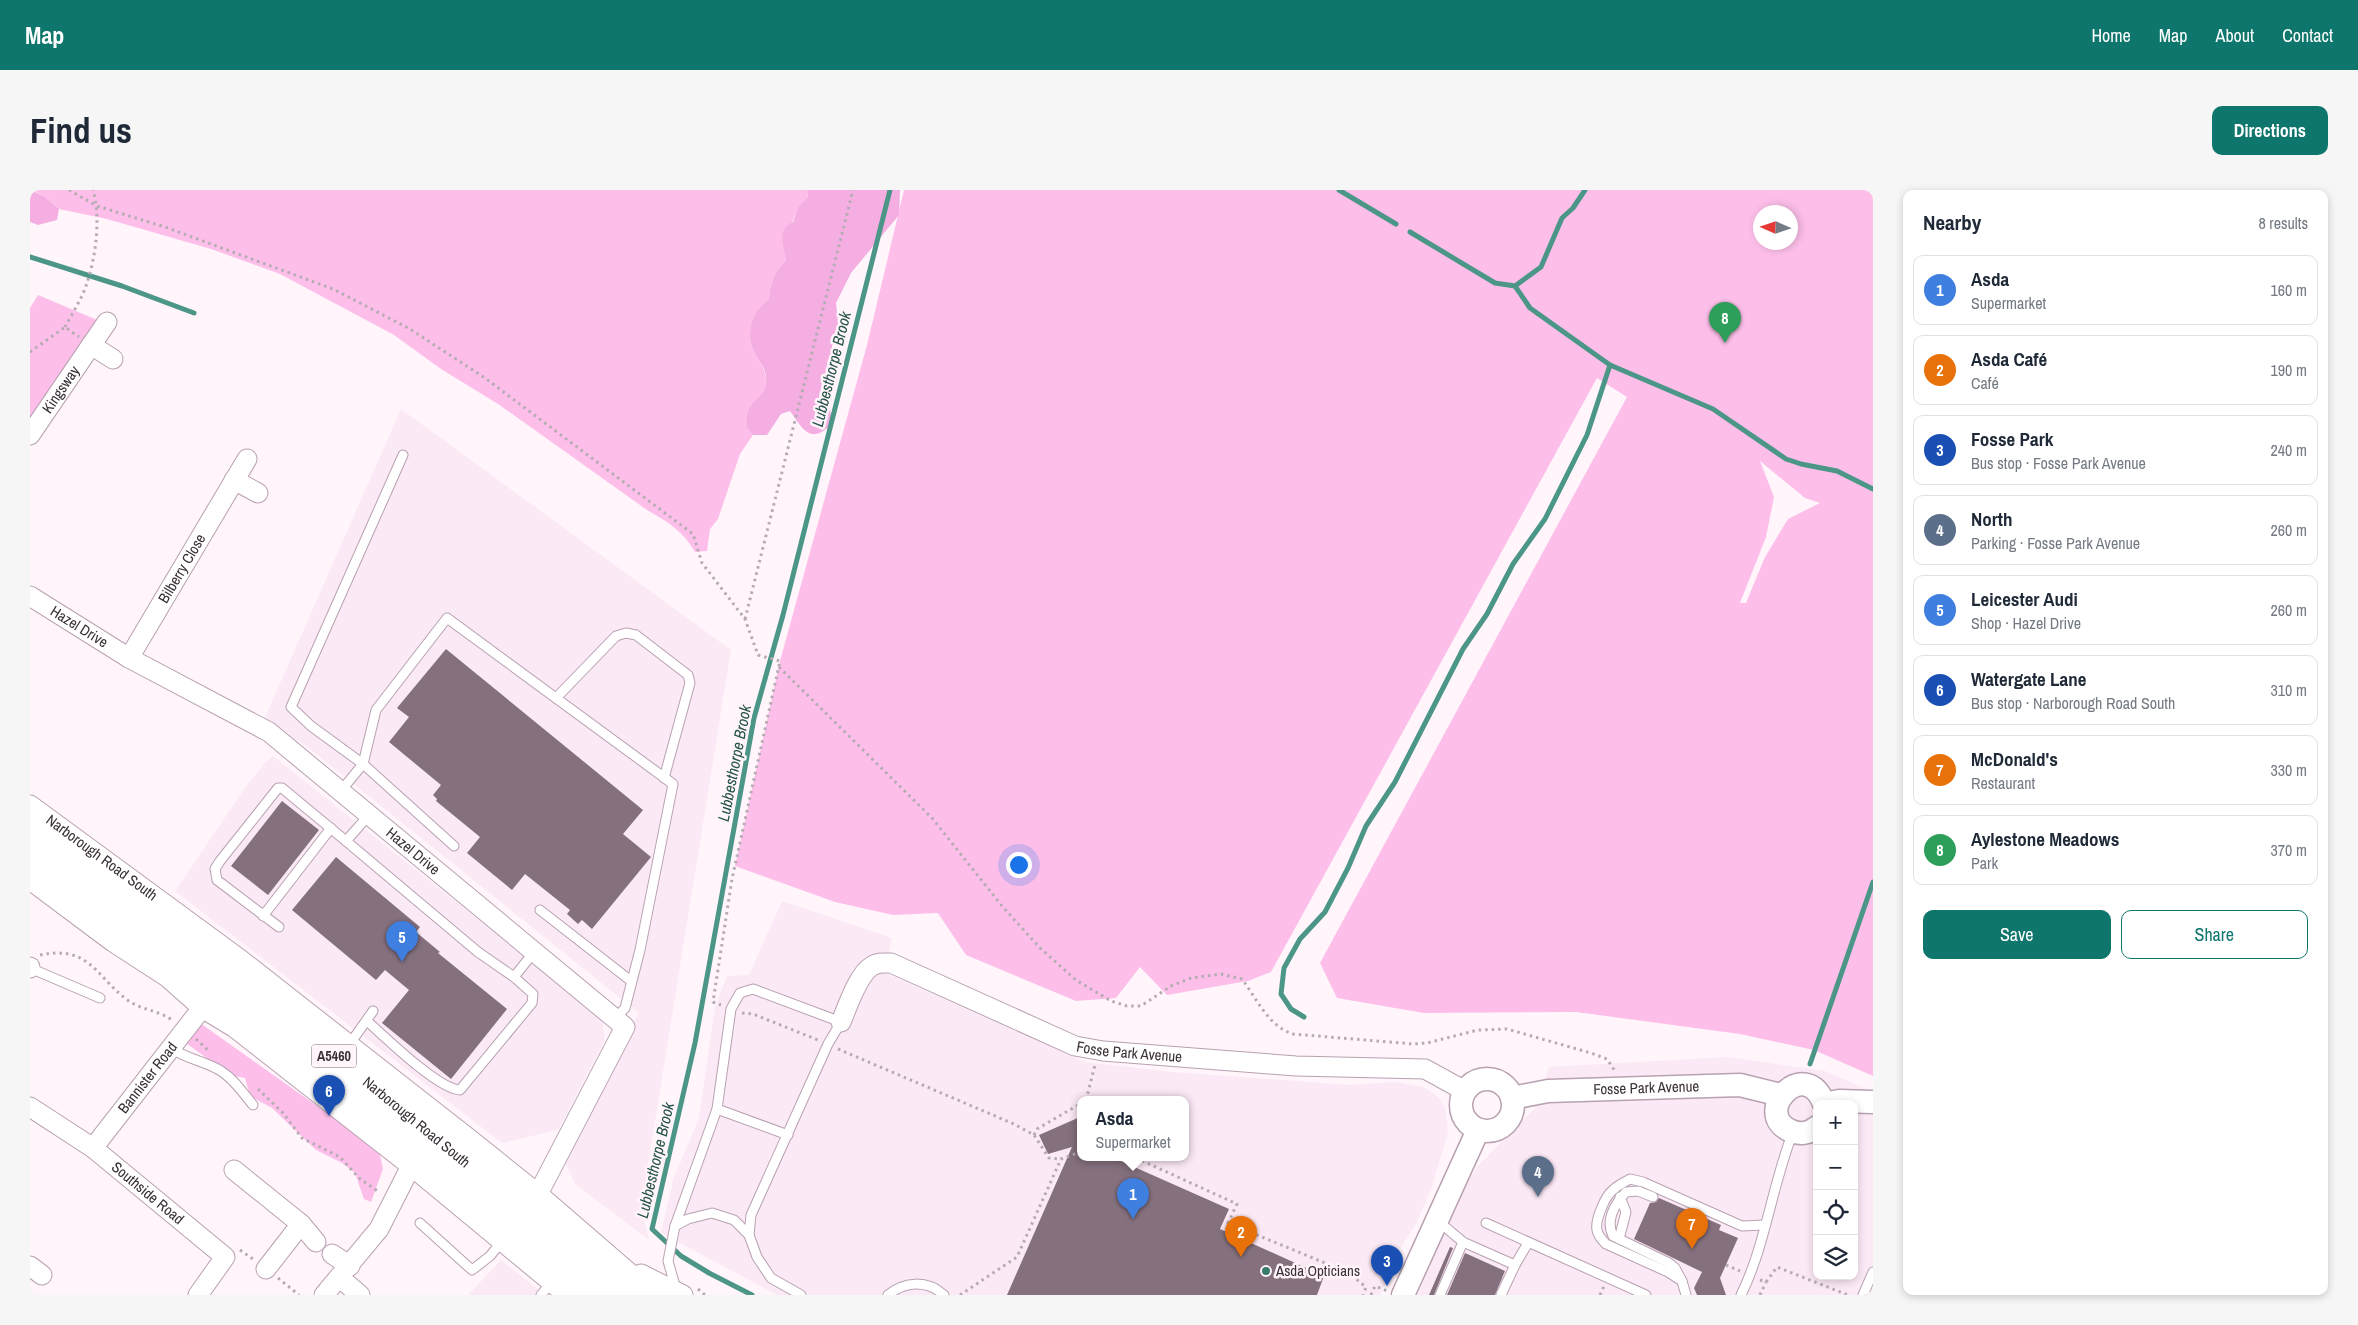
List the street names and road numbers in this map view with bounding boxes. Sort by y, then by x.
street label: Kingsway [37,361,85,417]
street label: Bilberry Close [153,530,210,607]
street label: Hazel Drive [47,600,112,652]
street label: Narborough Road South [42,809,162,905]
street label: Hazel Drive [382,822,445,880]
street label: Fosse Park Avenue [1075,1035,1183,1067]
street label: Bannister Road [113,1037,182,1118]
road number: A5460 [312,1044,356,1068]
street label: Narborough Road South [359,1071,475,1172]
street label: Fosse Park Avenue [1593,1075,1700,1100]
street label: Southside Road [107,1157,189,1229]

